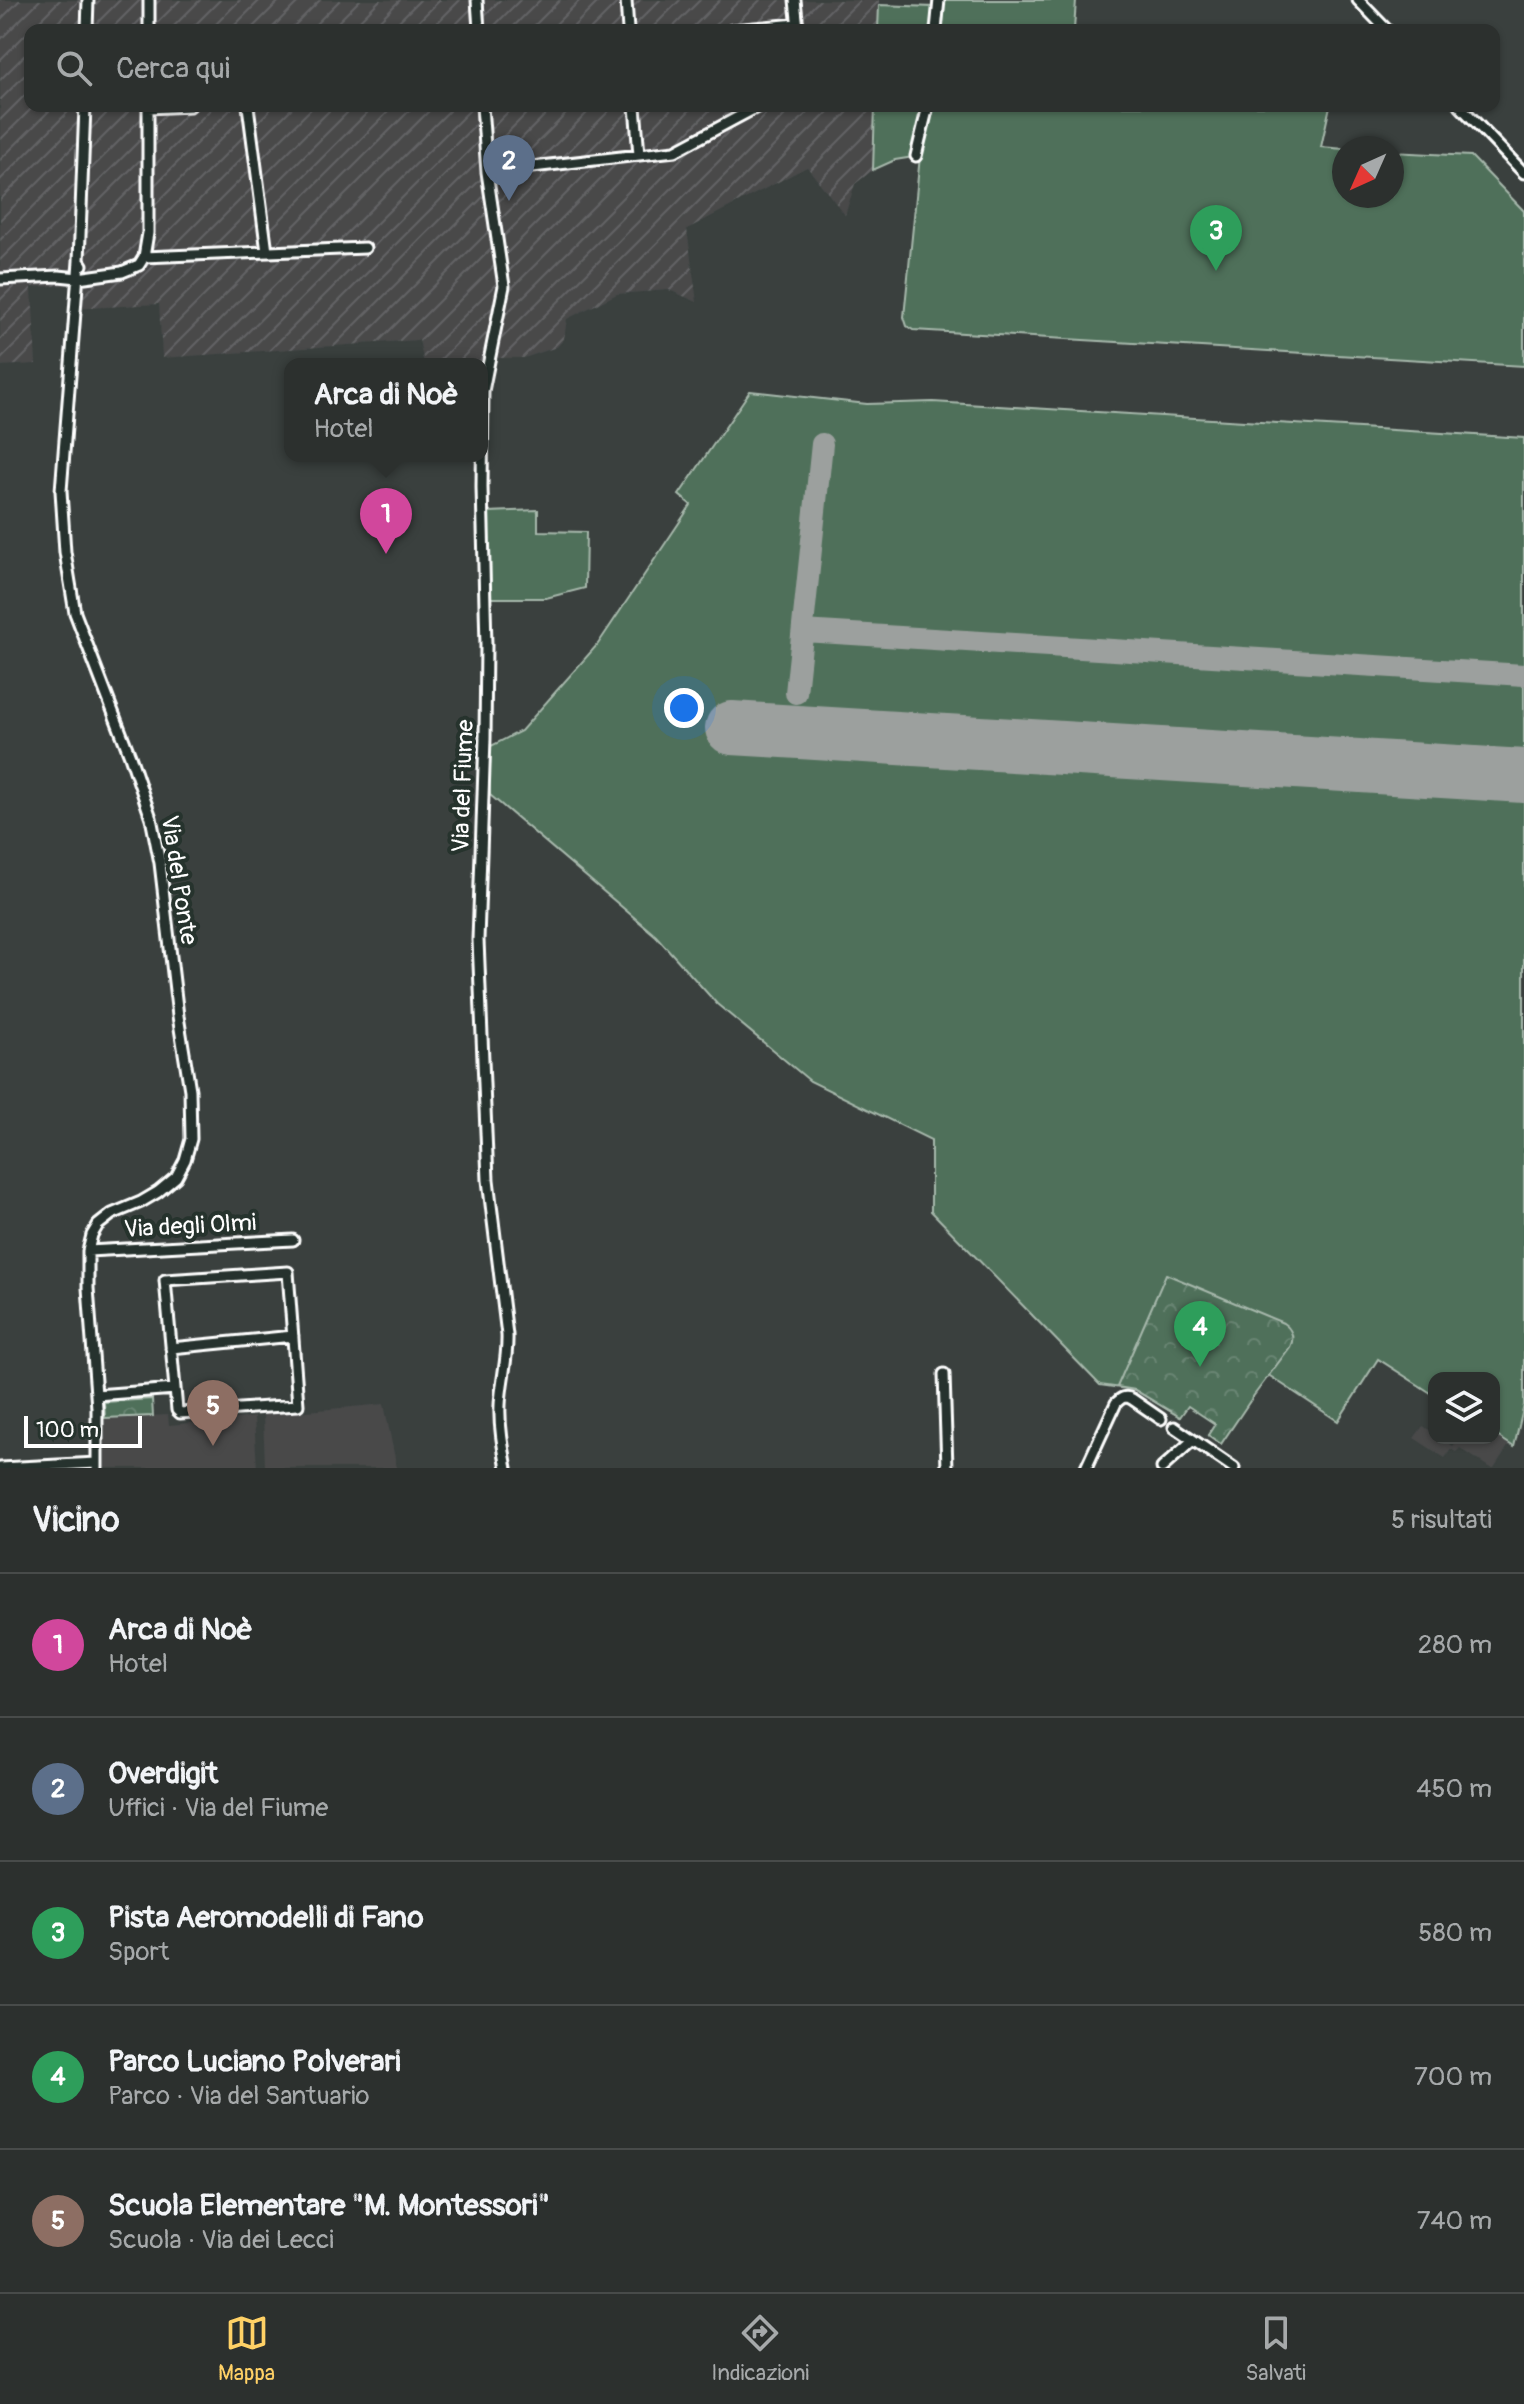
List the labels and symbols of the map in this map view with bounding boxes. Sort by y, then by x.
pin: 2 [483,135,535,201]
north arrow [1332,136,1404,208]
pin: 3 [1190,205,1242,271]
pin: 1 [360,488,412,554]
your location [664,688,704,728]
street label: Via del Fiume [446,719,480,853]
street label: Via del Ponte [154,813,204,947]
street label: Via degli Olmi [123,1208,257,1244]
pin: 4 [1174,1301,1226,1367]
pin: 5 [187,1380,239,1446]
scale bar [24,1412,142,1448]

